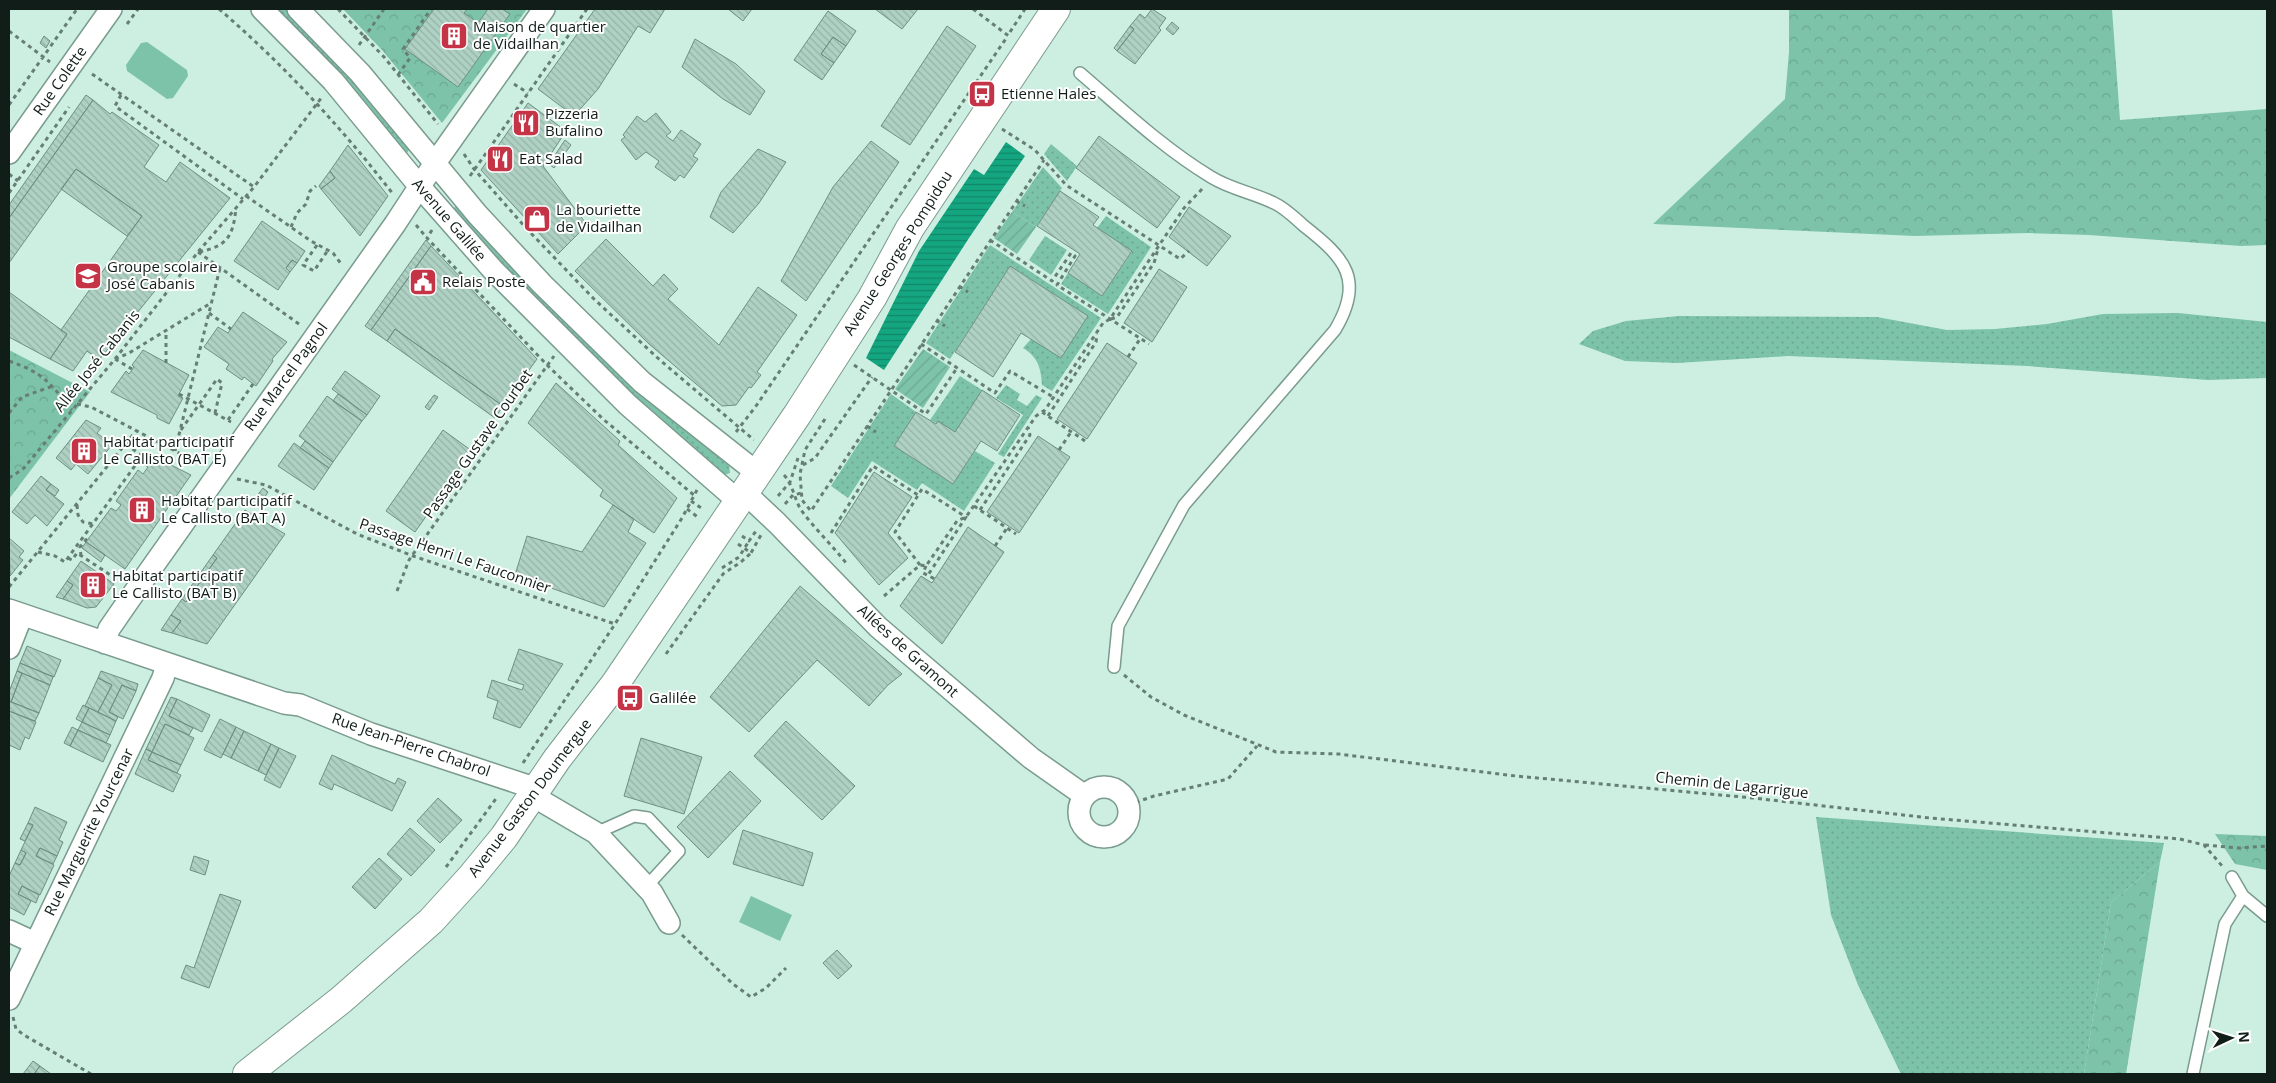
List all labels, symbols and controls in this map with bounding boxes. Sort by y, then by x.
place label: Maison de quartier de Vidailhan [473,16,606,53]
building icon: Maison de quartier de Vidailhan [439,21,469,51]
street label: Rue Colette [28,42,90,119]
bus stop icon: Etienne Hales [967,79,997,109]
place label: Etienne Hales [1001,83,1096,103]
place label: Pizzeria Bufalino [545,103,603,140]
restaurant icon: Pizzeria Bufalino [511,108,541,138]
restaurant icon: Eat Salad [485,144,515,174]
place label: Eat Salad [519,148,583,168]
street label: Avenue Georges Pompidou [838,166,956,339]
street label: Avenue Galilée [408,174,491,265]
place label: La bouriette de Vidailhan [556,199,642,236]
shop icon: La bouriette de Vidailhan [522,204,552,234]
place label: Groupe scolaire José Cabanis [105,256,218,293]
school or university icon: Groupe scolaire José Cabanis [73,261,103,291]
public building icon: Relais Poste [408,267,438,297]
place label: Relais Poste [442,271,526,291]
street label: Allée José Cabanis [49,305,144,416]
street label: Rue Marcel Pagnol [239,318,331,435]
street label: Passage Gustave Courbet [418,365,536,522]
place label: Habitat participatif Le Callisto (BAT E) [103,431,235,468]
building icon: Habitat participatif Le Callisto (BAT E) [69,436,99,466]
place label: Habitat participatif Le Callisto (BAT A) [161,490,293,527]
building icon: Habitat participatif Le Callisto (BAT A) [127,495,157,525]
street label: Passage Henri Le Fauconnier [357,513,554,597]
place label: Habitat participatif Le Callisto (BAT B) [112,565,244,602]
building icon: Habitat participatif Le Callisto (BAT B) [78,570,108,600]
street label: Allées de Gramont [854,600,963,701]
bus stop icon: Galilée [615,683,645,713]
place label: Galilée [649,687,696,707]
street label: Rue Jean-Pierre Chabrol [329,707,493,781]
street label: Avenue Gaston Doumergue [463,714,595,881]
street label: Rue Marguerite Yourcenar [39,744,137,919]
street label: Chemin de Lagarrigue [1655,766,1810,802]
north arrow [2206,1013,2256,1063]
text: N [2235,1031,2254,1043]

